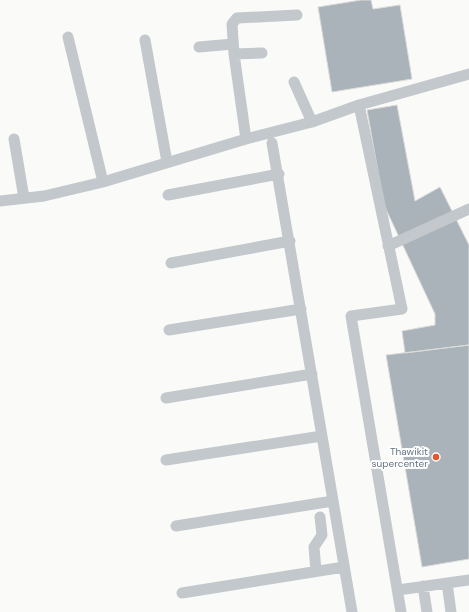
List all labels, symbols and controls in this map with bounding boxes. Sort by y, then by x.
place label: Thawikit supercenter [372,445,428,470]
marker: Thawikit supercenter [431,452,441,462]

